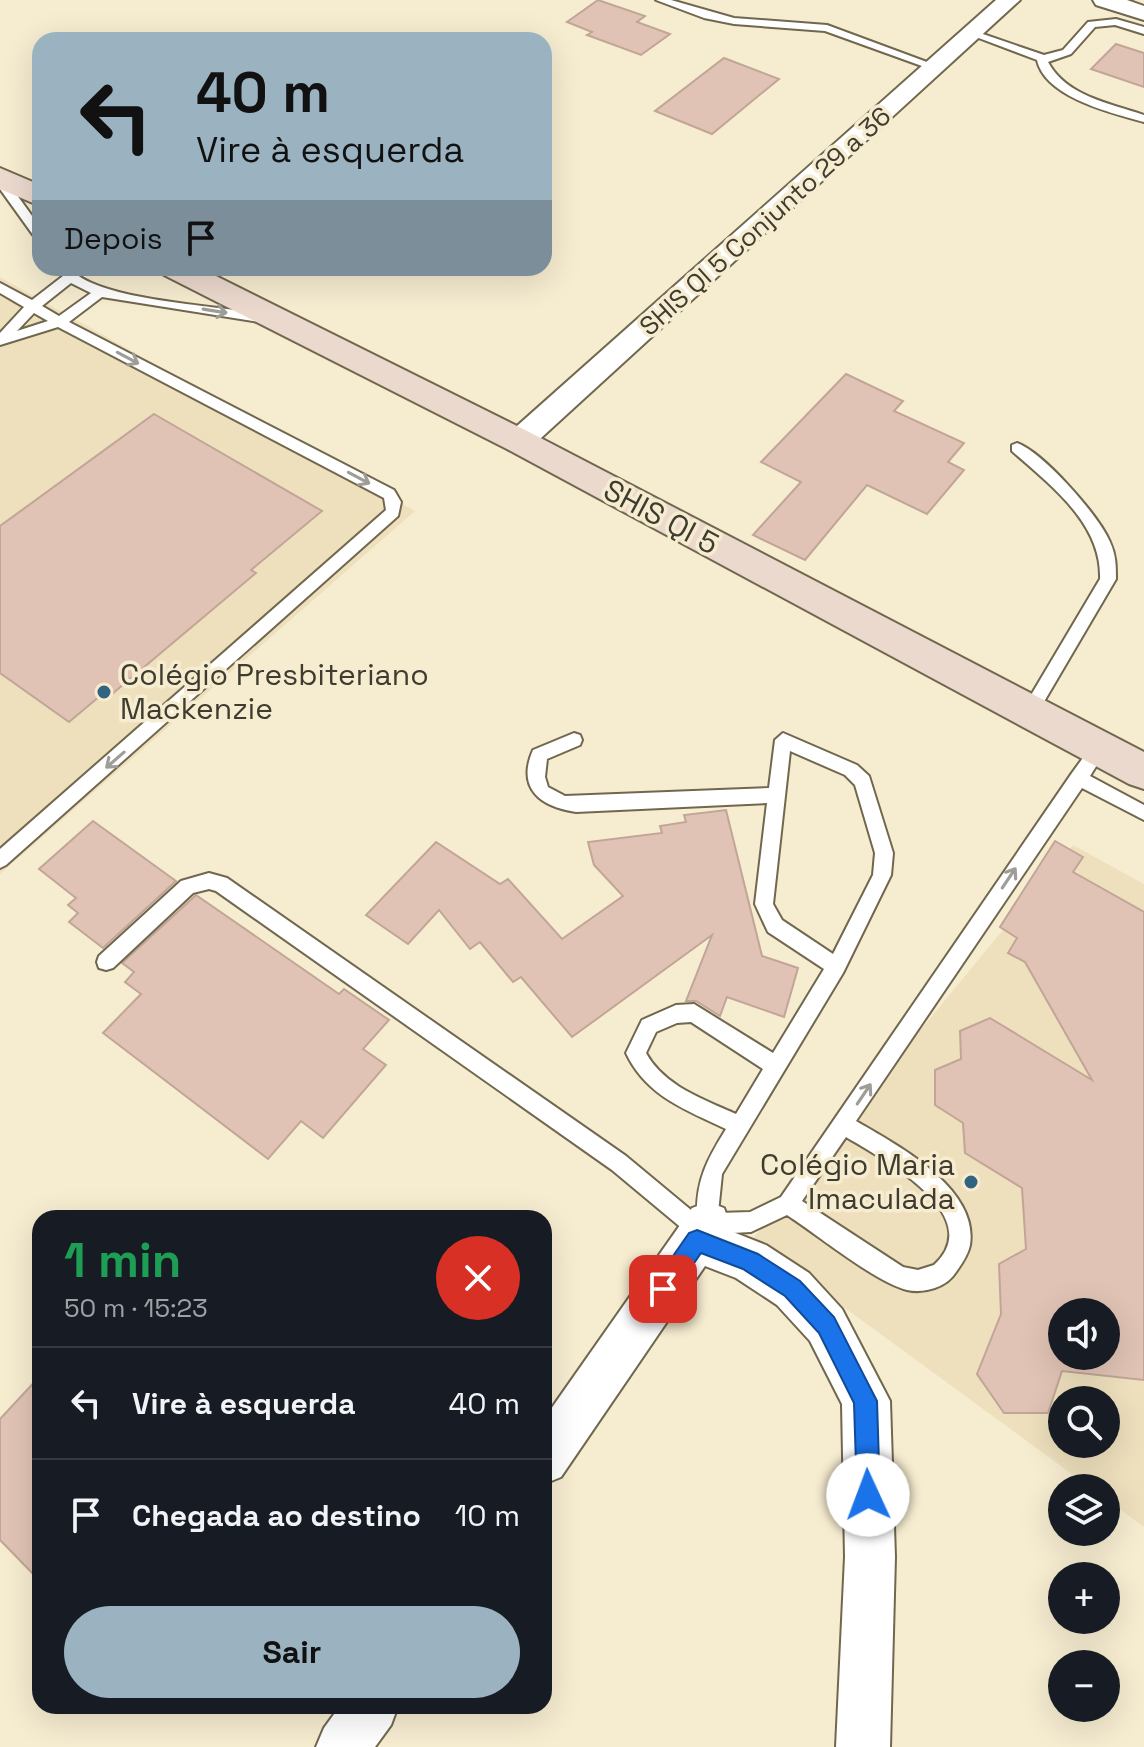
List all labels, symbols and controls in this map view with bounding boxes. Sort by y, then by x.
text: 40 m [196,57,330,128]
icon: left [64,64,168,168]
street label: SHIS QI 5 Conjunto 29 a 36 [632,99,898,343]
text: Vire à esquerda [196,127,464,173]
icon: arrive [179,216,223,260]
text: Depois [64,219,163,258]
one-way arrow [202,304,228,319]
one-way arrow [116,351,139,367]
street label: SHIS QI 5 [597,470,725,563]
one-way arrow [346,471,370,487]
place label: Colégio Presbiteriano Mackenzie [120,655,429,728]
marker: Colégio Presbiteriano Mackenzie [95,683,113,701]
one-way arrow [105,751,125,769]
one-way arrow [1001,867,1017,890]
one-way arrow [856,1083,872,1105]
place label: Colégio Maria Imaculada [760,1145,955,1218]
marker: Colégio Maria Imaculada [962,1173,980,1191]
text: 1 min [64,1230,181,1291]
button: close [436,1236,520,1320]
pin [629,1255,697,1323]
icon: arrive [641,1267,685,1311]
text: 50 m · 15:23 [64,1291,208,1325]
map controls [1048,1298,1120,1722]
button: sound [1048,1298,1120,1370]
icon: left [64,1381,108,1425]
text: Vire à esquerda [132,1384,356,1423]
text: 40 m [449,1384,520,1423]
button: search [1048,1386,1120,1458]
position arrow [826,1453,910,1537]
button: layers [1048,1474,1120,1546]
icon: arrive [64,1493,108,1537]
text: Chegada ao destino [132,1496,421,1535]
text: 10 m [455,1496,520,1535]
button: + [1048,1562,1120,1634]
button: Sair [64,1606,520,1698]
button: − [1048,1650,1120,1722]

